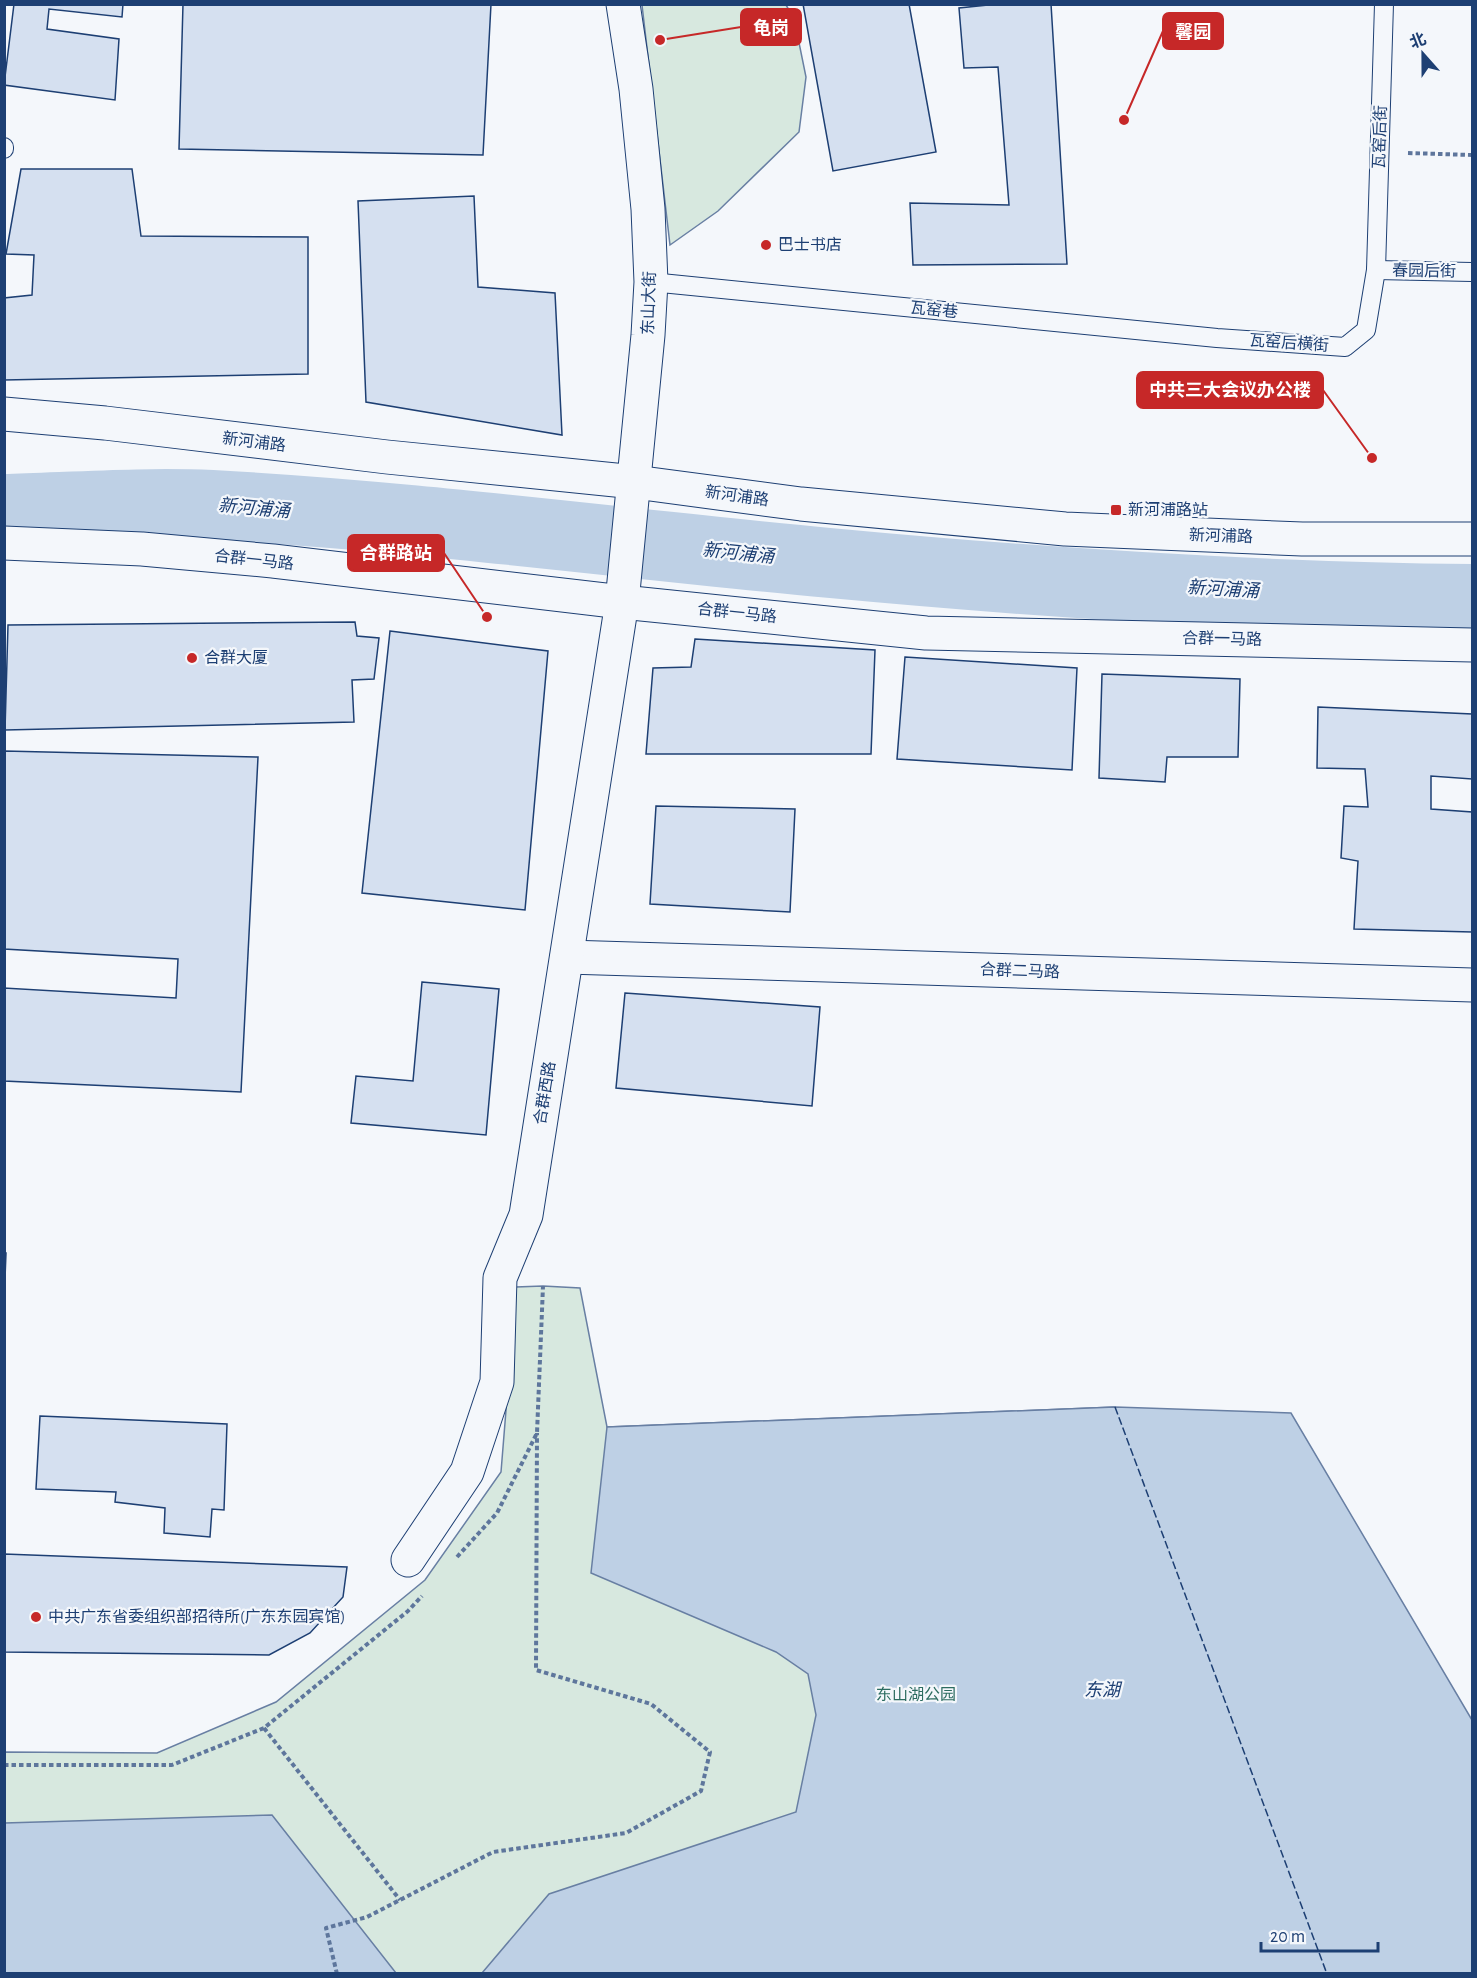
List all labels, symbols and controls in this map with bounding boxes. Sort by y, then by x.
callout: 龟岗 [741,9,801,45]
callout: 馨园 [1163,13,1223,49]
text: 龟岗 [753,18,789,38]
text: 馨园 [1175,23,1211,42]
north arrow [1393,24,1453,84]
text: 北 [1407,30,1428,51]
street label: 瓦窑后街 [1370,105,1389,169]
place label: 巴士书店 [778,236,842,253]
marker: 巴士书店 [759,238,773,252]
street label: 春园后街 [1392,261,1456,280]
street label: 东山大街 [639,271,658,335]
street label: 瓦窑巷 [909,299,959,320]
street label: 瓦窑后横街 [1249,331,1330,354]
callout: 中共三大会议办公楼 [1137,372,1323,408]
text: 中共三大会议办公楼 [1149,380,1311,400]
street label: 新河浦路 [221,429,287,454]
street label: 新河浦路 [704,483,770,508]
water label: 新河浦涌 [217,495,293,521]
place label: 新河浦路站 [1128,501,1208,518]
marker: 新河浦路站 [1109,503,1123,517]
street label: 新河浦路 [1189,526,1253,545]
callout: 合群路站 [348,535,444,571]
water label: 新河浦涌 [701,539,777,567]
text: 合群路站 [360,543,432,563]
street label: 合群一马路 [213,547,295,572]
water label: 新河浦涌 [1187,577,1262,601]
street label: 合群一马路 [696,600,778,625]
street label: 合群一马路 [1182,629,1262,648]
place label: 合群大厦 [204,649,268,666]
marker: 合群大厦 [185,651,199,665]
street label: 合群二马路 [980,961,1060,980]
street label: 合群西路 [531,1060,558,1126]
place label: 中共广东省委组织部招待所(广东东园宾馆) [48,1608,346,1625]
marker: 中共广东省委组织部招待所(广东东园宾馆) [29,1610,43,1624]
water label: 东湖 [1084,1680,1123,1700]
park label: 东山湖公园 [876,1686,956,1703]
scale bar [1261,1915,1378,1953]
text: 20 m [1270,1928,1305,1946]

